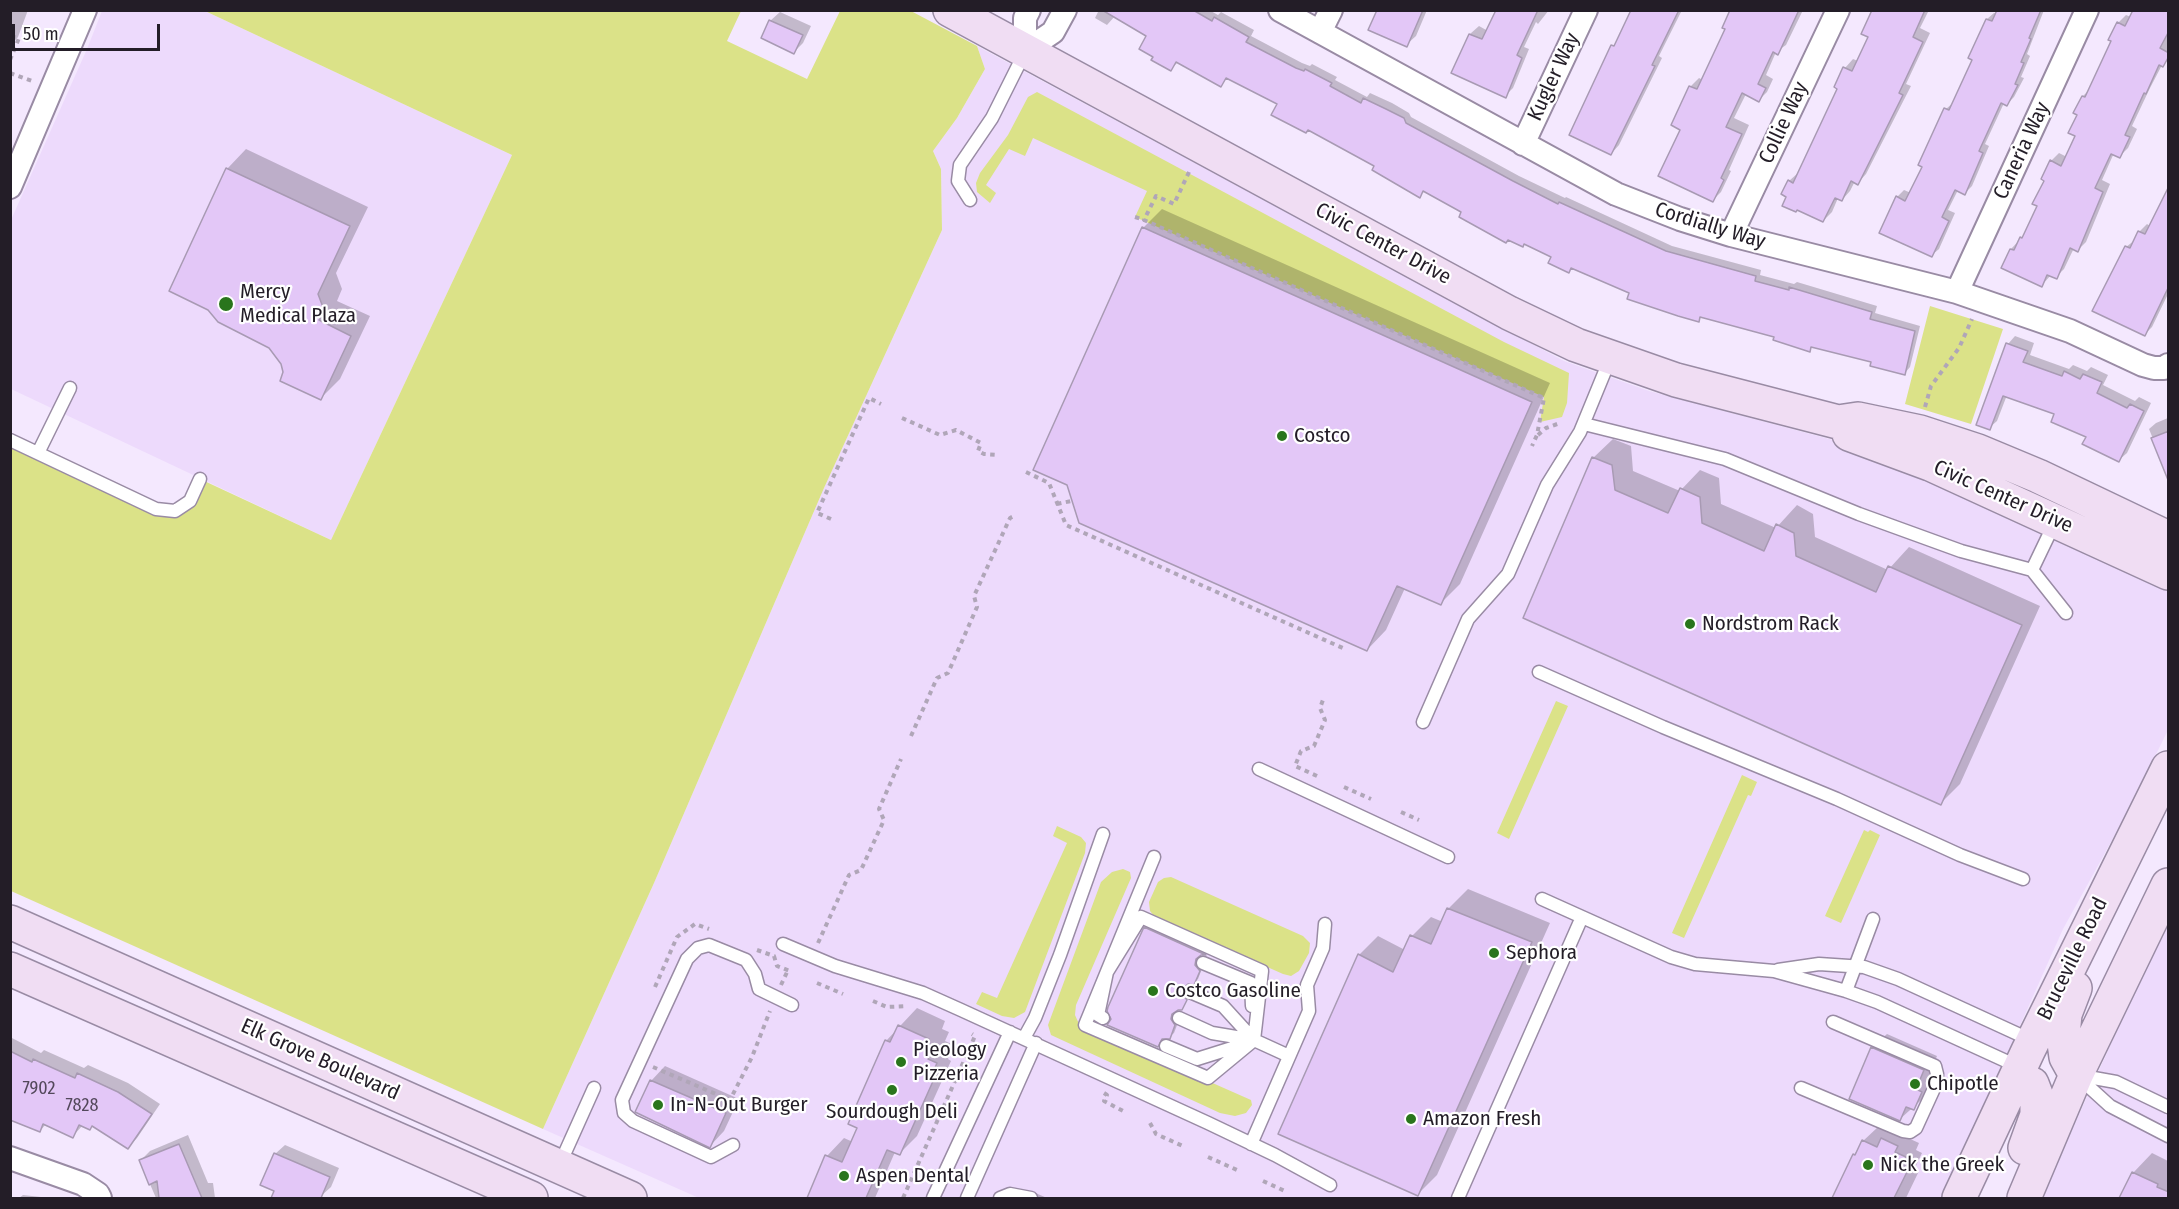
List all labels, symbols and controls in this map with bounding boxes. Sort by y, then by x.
scale bar [15,12,164,50]
text: 50 m [23,23,59,45]
street label: Kugler Way [1523,29,1585,125]
street label: Collie Way [1754,78,1814,168]
street label: Caneria Way [1989,98,2055,204]
street label: Cordially Way [1652,197,1768,255]
street label: Civic Center Drive [1311,198,1455,290]
place label: Mercy Medical Plaza [240,279,356,329]
marker: Mercy Medical Plaza [217,295,235,313]
place label: Costco [1294,423,1350,449]
marker: Costco [1275,429,1289,443]
street label: Civic Center Drive [1929,455,2077,539]
place label: Nordstrom Rack [1702,611,1839,637]
marker: Nordstrom Rack [1683,617,1697,631]
street label: Bruceville Road [2032,894,2114,1024]
place label: Sephora [1506,940,1577,966]
marker: Sephora [1487,946,1501,960]
place label: Costco Gasoline [1165,978,1301,1004]
marker: Costco Gasoline [1146,984,1160,998]
street label: Elk Grove Boulevard [237,1014,403,1106]
place label: Pieology Pizzeria [913,1037,986,1087]
marker: Pieology Pizzeria [894,1055,908,1069]
place label: Chipotle [1927,1071,1999,1097]
marker: Chipotle [1908,1077,1922,1091]
house number: 7902 [23,1078,55,1100]
marker: Sourdough Deli [885,1083,899,1097]
place label: In-N-Out Burger [670,1092,808,1118]
house number: 7828 [66,1095,98,1117]
marker: In-N-Out Burger [651,1098,665,1112]
place label: Sourdough Deli [826,1099,958,1125]
place label: Amazon Fresh [1423,1106,1541,1132]
marker: Amazon Fresh [1404,1112,1418,1126]
place label: Nick the Greek [1880,1152,2004,1178]
marker: Nick the Greek [1861,1158,1875,1172]
place label: Aspen Dental [856,1163,970,1189]
marker: Aspen Dental [837,1169,851,1183]

